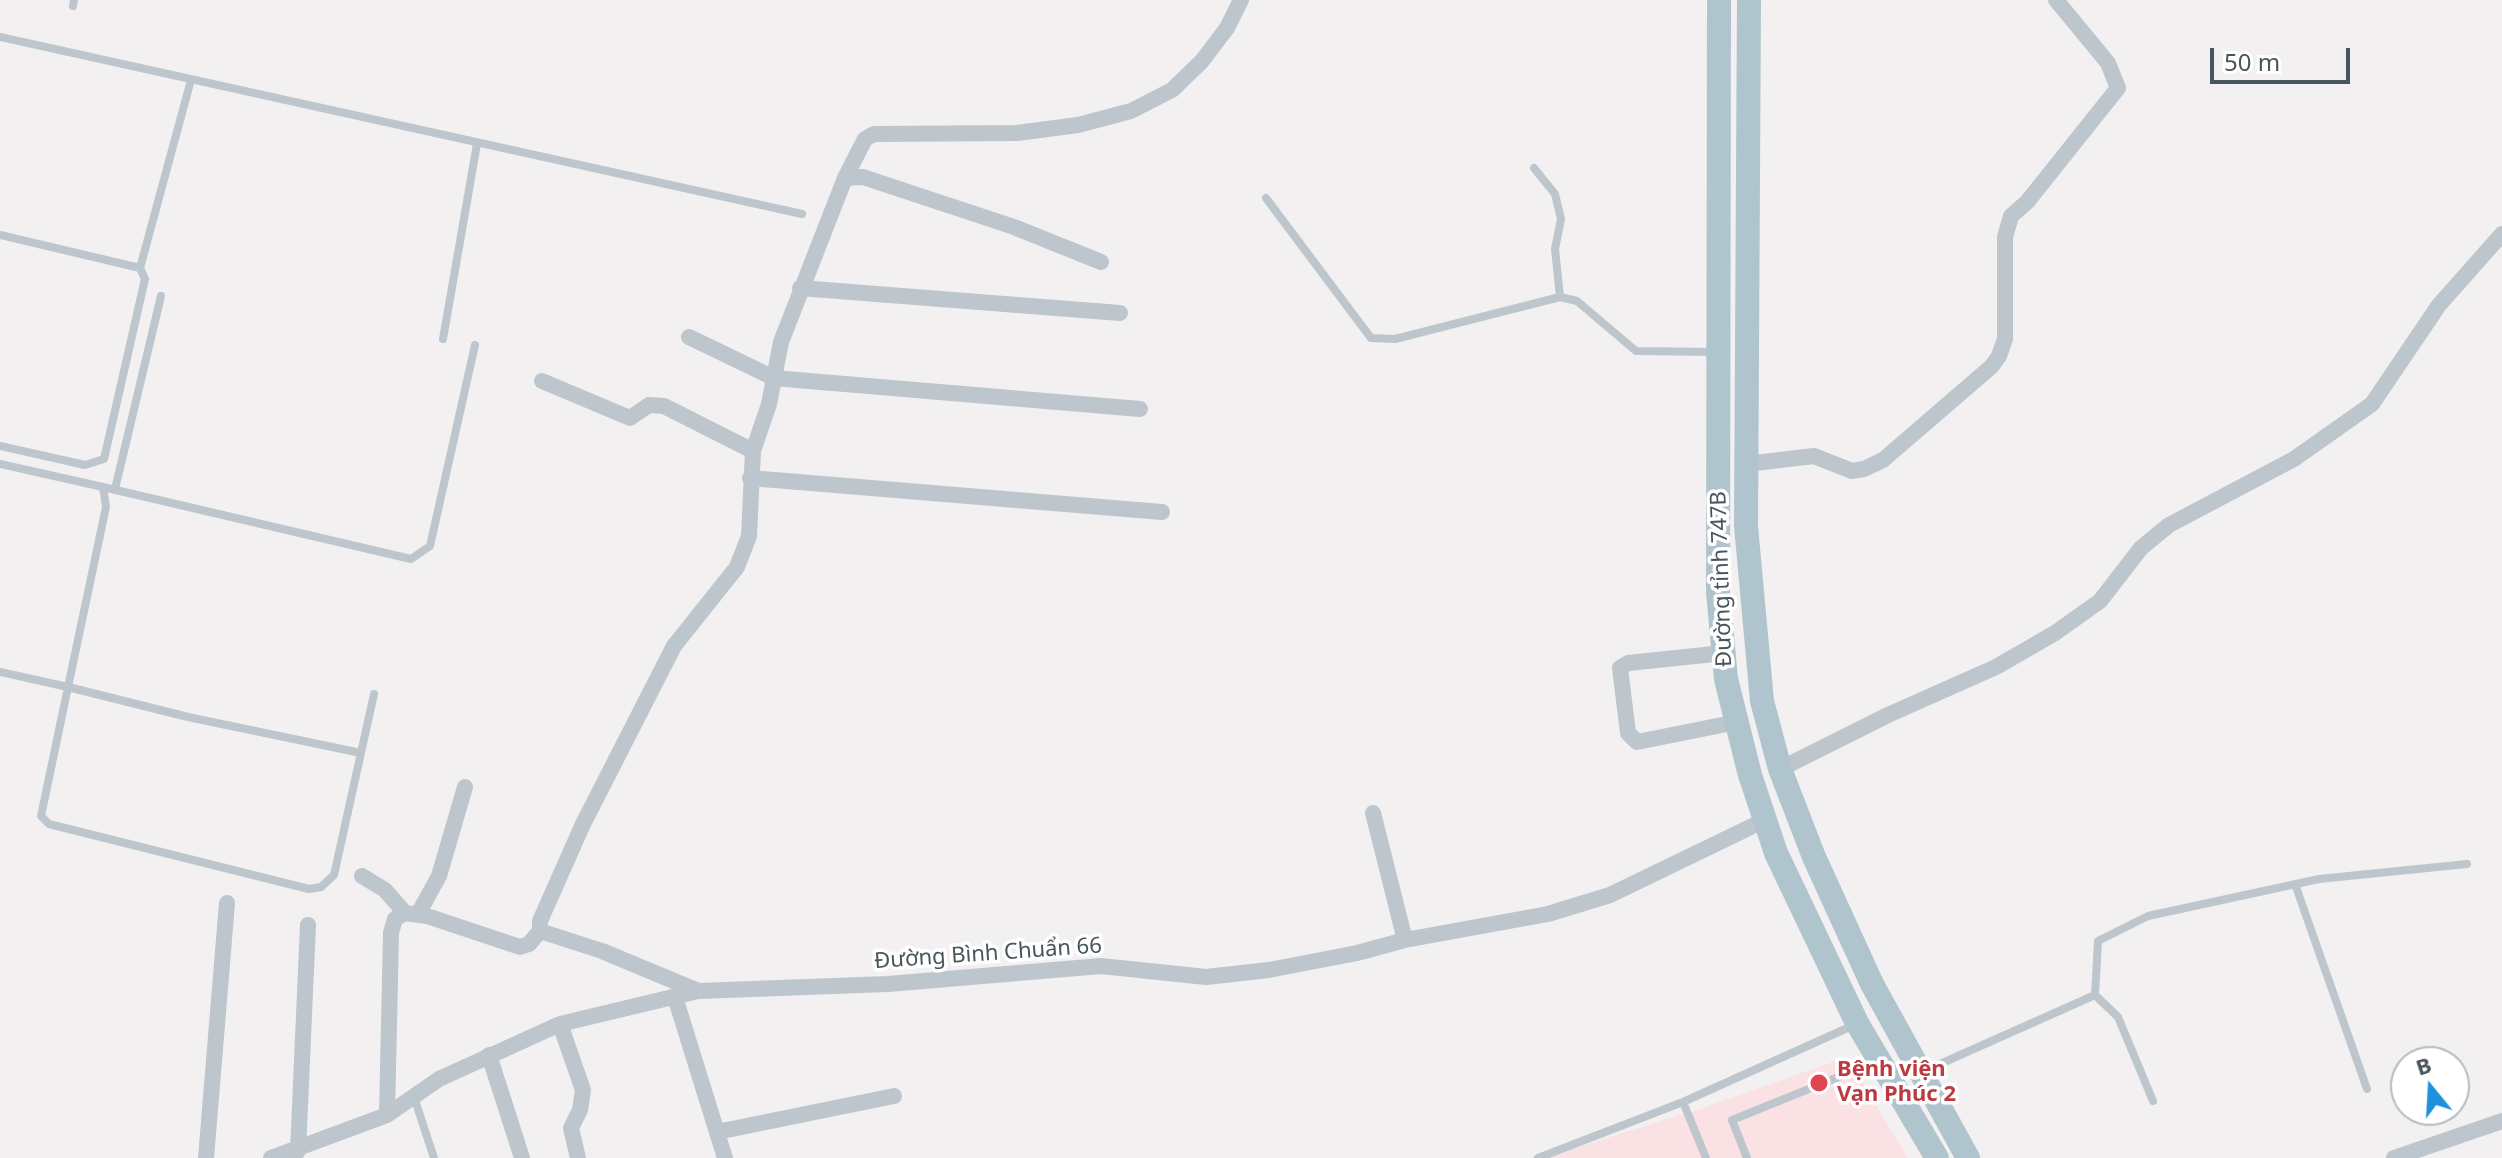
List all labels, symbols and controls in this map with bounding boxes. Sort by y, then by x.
scale bar [2214,32,2354,82]
text: 50 m [2224,45,2280,78]
street label: Đường tỉnh 747B [1706,491,1738,667]
street label: Đường Bình Chuẩn 66 [873,933,1103,975]
north arrow [2390,1046,2470,1126]
text: B [2412,1049,2435,1082]
place label: Bệnh viện Vạn Phúc 2 [1837,1057,1956,1108]
marker: Bệnh viện Vạn Phúc 2 [1808,1072,1830,1094]

